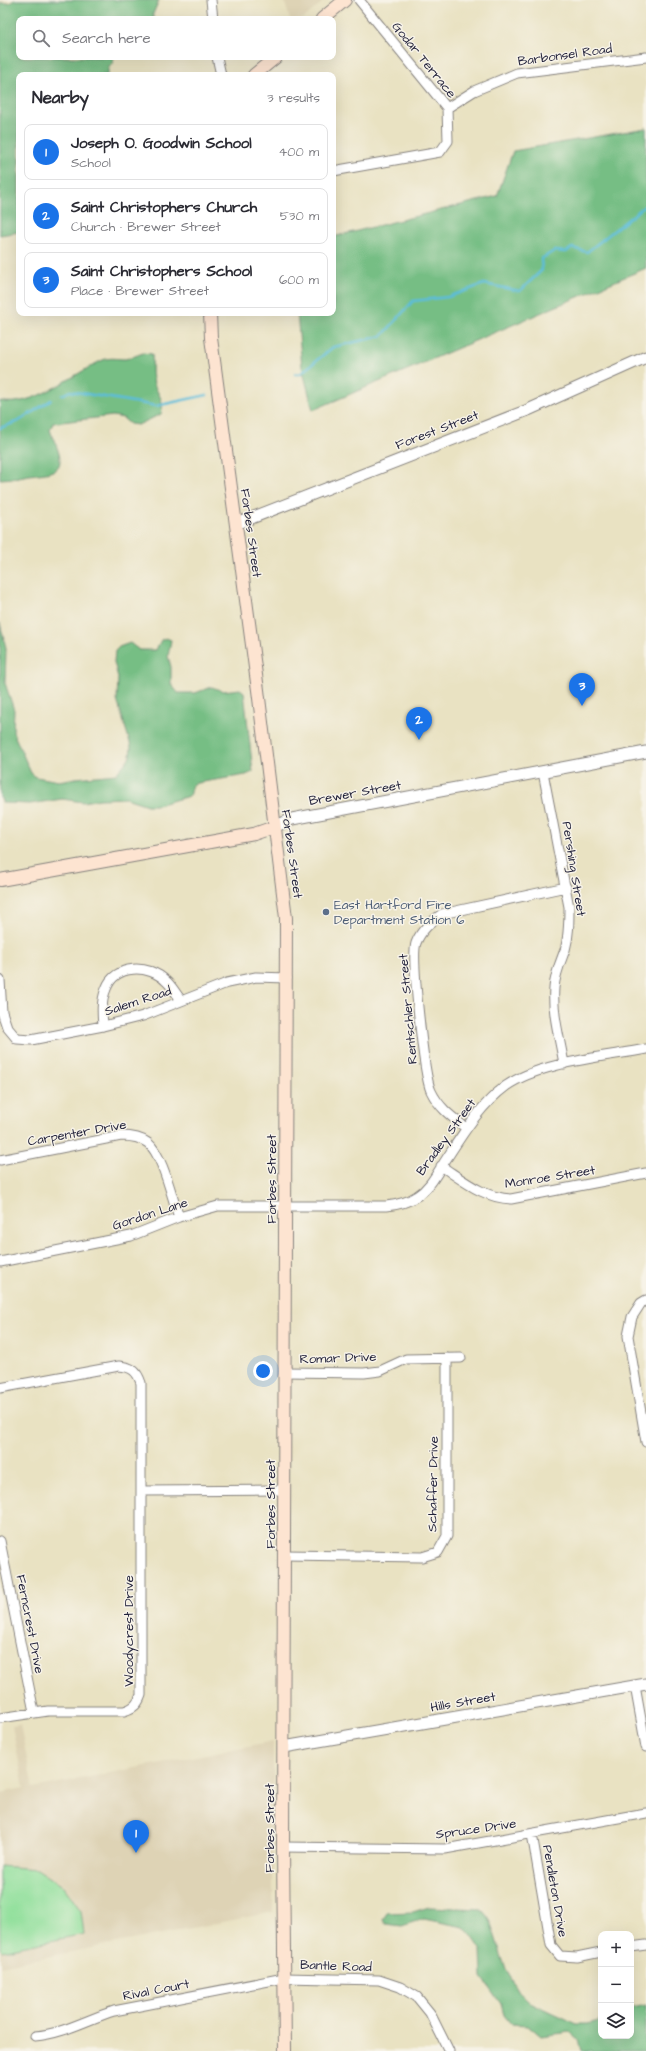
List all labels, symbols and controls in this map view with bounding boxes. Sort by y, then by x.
search box [16,16,336,60]
street label: Godar Terrace [388,18,460,102]
icon: search [30,27,52,49]
text: Search here [62,28,151,49]
street label: Barbonsel Road [517,39,614,71]
text: Nearby [32,86,89,110]
text: 3 results [267,89,320,107]
text: Joseph O. Goodwin School [71,133,252,154]
text: 1 [45,143,47,161]
text: 400 m [278,143,319,161]
text: School [71,154,111,172]
text: Saint Christophers Church [71,197,257,218]
text: 2 [42,207,50,225]
text: 530 m [280,207,319,225]
text: Church · Brewer Street [71,218,221,236]
text: Saint Christophers School [71,261,252,282]
text: 3 [43,271,49,289]
text: 600 m [279,271,319,289]
text: Place · Brewer Street [71,282,209,300]
street label: Forest Street [393,406,482,454]
street label: Forbes Street [236,487,266,579]
pin: 3 [569,673,595,706]
pin: 2 [406,707,432,740]
street label: Brewer Street [307,776,403,810]
street label: Forbes Street [277,808,307,900]
street label: Pershing Street [557,820,591,919]
place label: East Hartford Fire Department Station 6 [334,896,464,929]
marker: East Hartford Fire Department Station 6 [321,907,331,917]
street label: Rentschler Street [394,952,422,1065]
street label: Salem Road [102,982,174,1020]
street label: Bradley Street [412,1094,481,1180]
street label: Carpenter Drive [26,1115,128,1151]
street label: Forbes Street [263,1133,281,1224]
street label: Monroe Street [503,1161,597,1193]
street label: Gordon Lane [110,1193,190,1235]
street label: Romar Drive [299,1348,377,1368]
your location [253,1361,273,1381]
street label: Schaffer Drive [423,1436,443,1532]
street label: Forbes Street [262,1458,280,1549]
street label: Ferncrest Drive [12,1573,48,1675]
street label: Woodycrest Drive [120,1575,139,1687]
street label: Hills Street [429,1687,498,1717]
street label: Forbes Street [261,1782,279,1873]
street label: Spruce Drive [435,1814,517,1844]
pin: 1 [123,1820,149,1853]
street label: Pendleton Drive [538,1844,572,1938]
map controls [598,1931,634,2039]
button: + [598,1931,634,1967]
street label: Bantle Road [300,1956,372,1976]
button: − [598,1967,634,2003]
street label: Rival Court [121,1975,192,2005]
button: layers [598,2003,634,2039]

